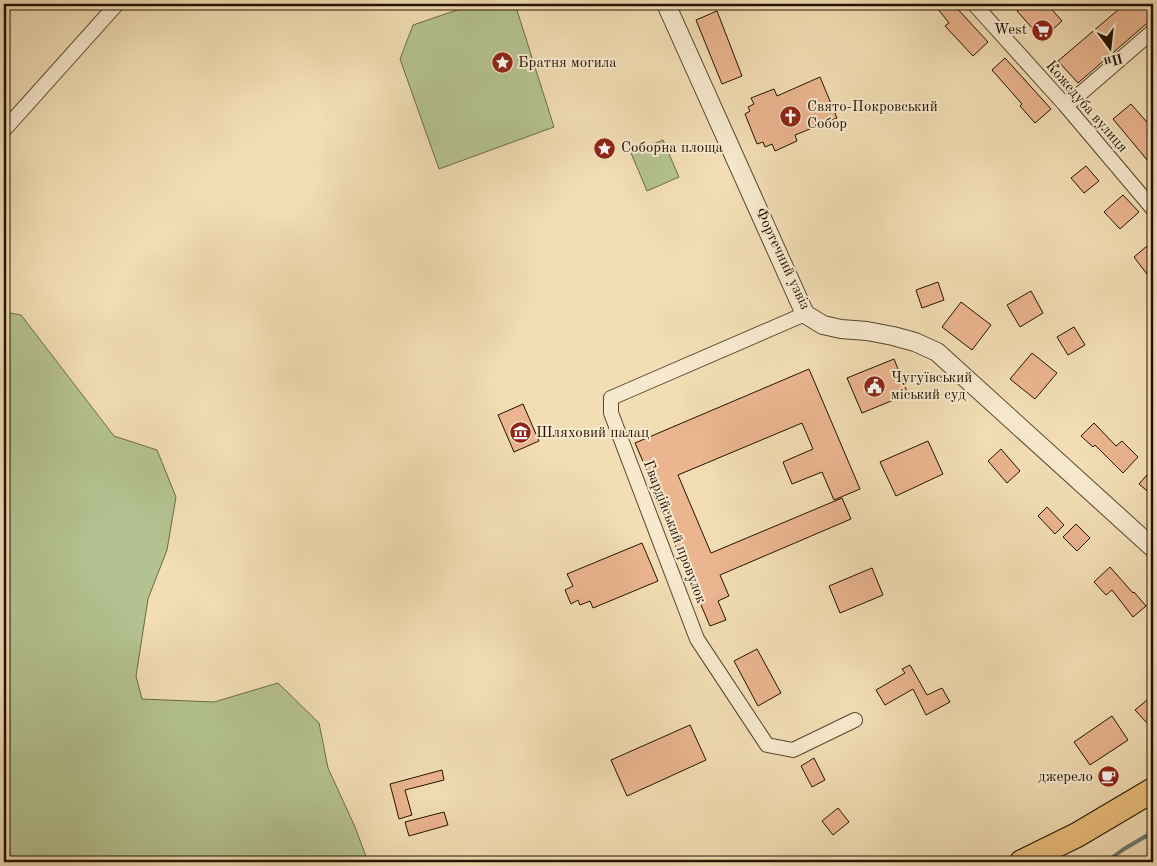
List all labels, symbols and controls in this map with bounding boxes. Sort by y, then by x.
supermarket icon: West [1031,18,1055,42]
north arrow [1084,22,1134,72]
place label: West [994,23,1027,38]
text: Пн [1102,50,1124,69]
place icon: Братня могила [490,51,514,75]
place label: Братня могила [518,56,617,71]
street label: Кожедуба вулиця [1042,58,1130,156]
place label: Свято-Покровський Собор [807,100,938,132]
church icon: Свято-Покровський Собор [779,104,803,128]
place icon: Соборна площа [593,136,617,160]
place label: Соборна площа [621,141,724,156]
street label: Фортечний узвіз [752,206,812,312]
place label: Чугуївський міський суд [891,371,972,403]
public building icon: Чугуївський міський суд [863,375,887,399]
museum icon: Шляховий палац [508,421,532,445]
place label: Шляховий палац [536,426,650,441]
street label: Гвардійський провулок [640,458,708,606]
cafe icon: джерело [1097,765,1121,789]
place label: джерело [1038,770,1093,785]

